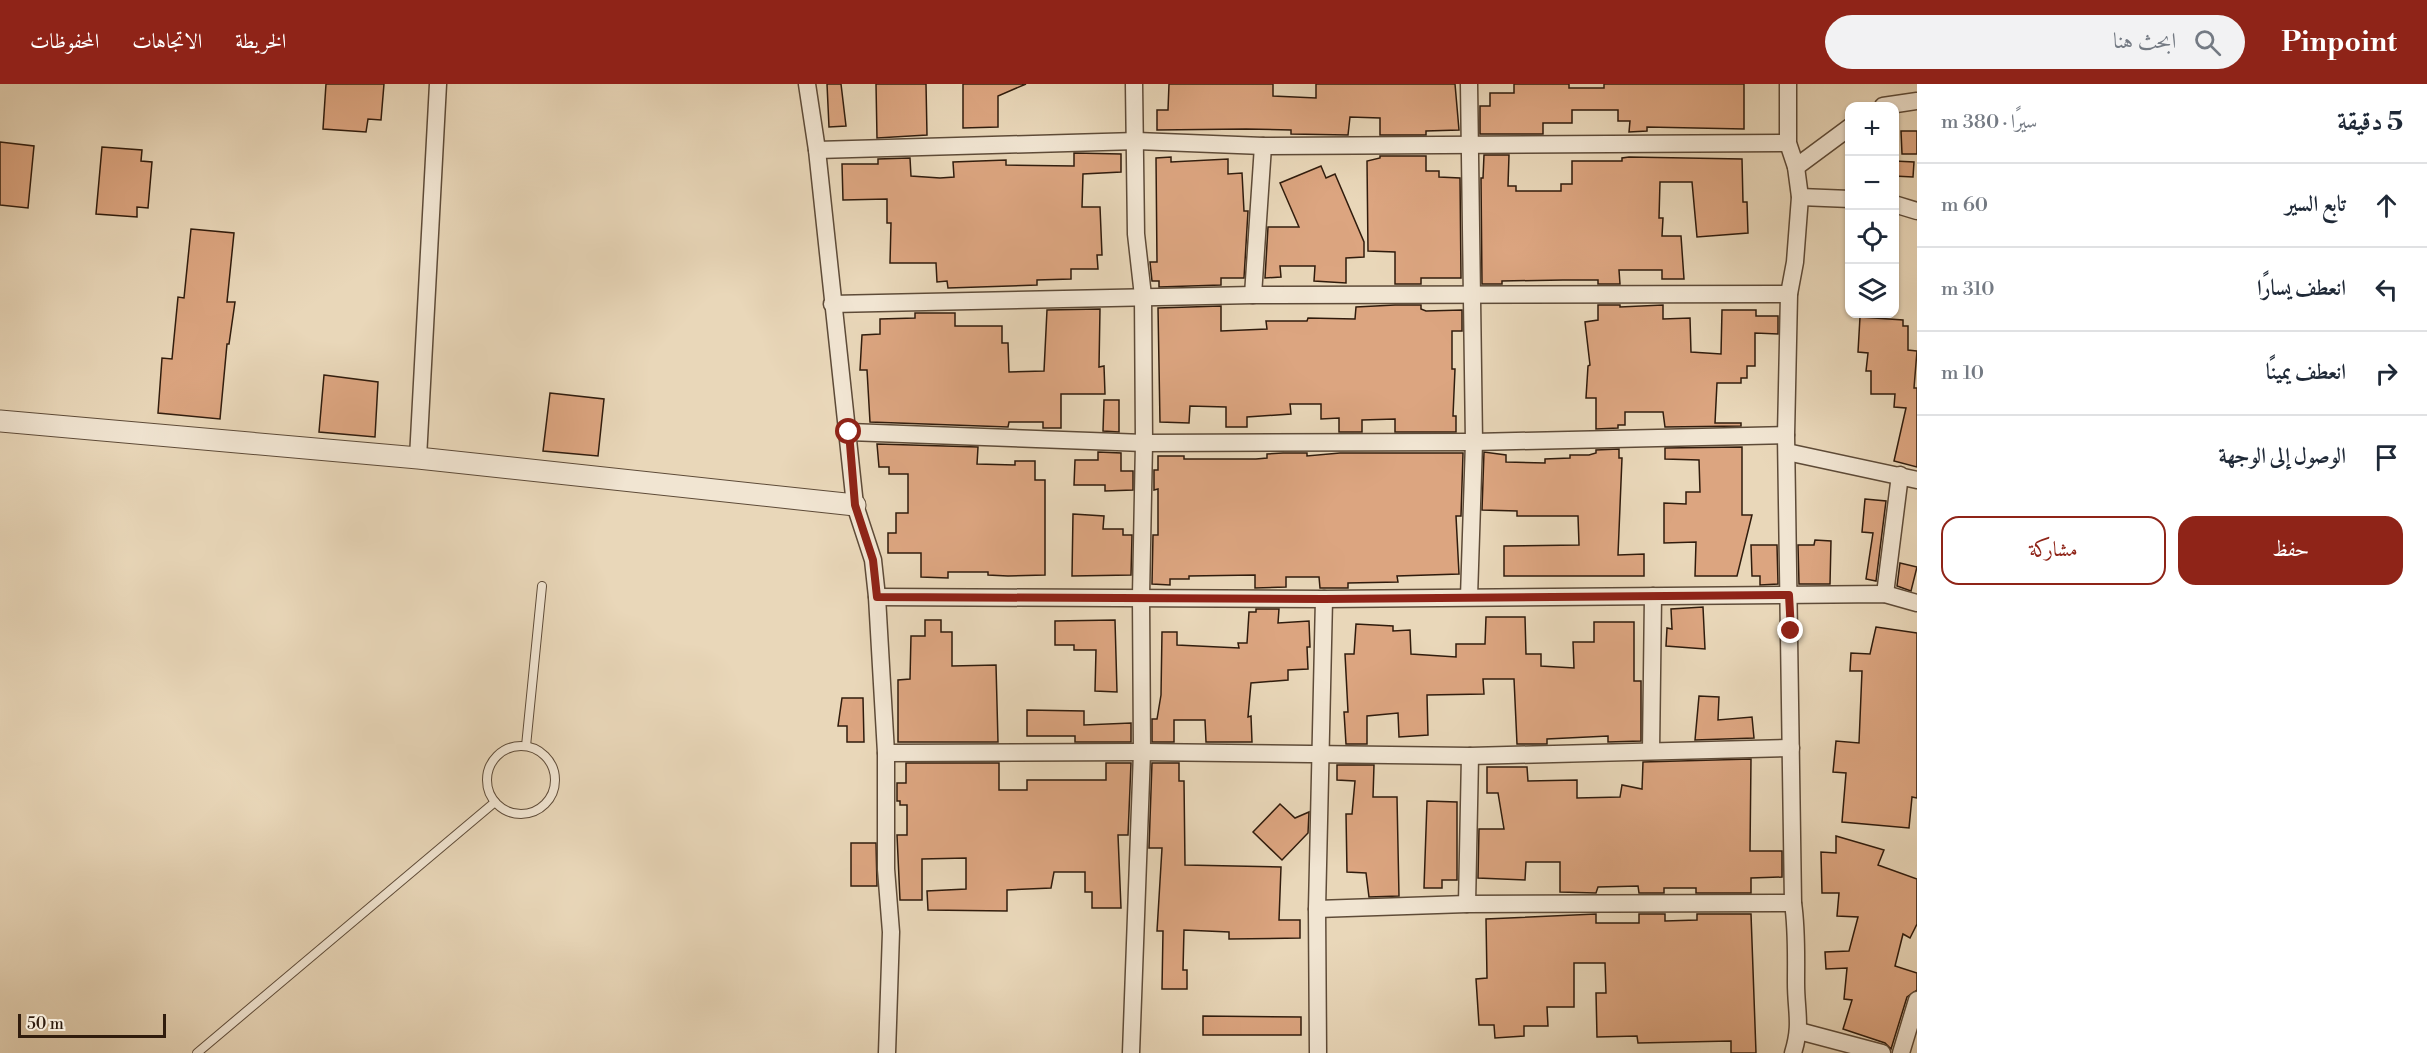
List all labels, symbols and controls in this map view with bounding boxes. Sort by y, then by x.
search box [1825,15,2245,69]
text: Pinpoint [2281,25,2397,60]
icon: search [2191,26,2224,59]
text: ابحث هنا [2113,28,2176,55]
text: المحفوظات [30,29,99,55]
text: الاتجاهات [132,29,202,55]
text: الخريطة [235,29,286,55]
map controls [1845,102,1899,318]
button: + [1845,102,1899,156]
text: 5 دقيقة [2337,106,2403,138]
text: سيرًا · 380 m [1941,110,2037,135]
button: − [1845,156,1899,210]
icon: ahead [2370,189,2403,222]
text: تابع السير [2285,191,2346,218]
text: 60 m [1941,193,1988,218]
button: locate [1845,210,1899,264]
button: layers [1845,264,1899,318]
icon: left [2370,273,2403,306]
text: انعطف يسارًا [2257,275,2346,302]
text: 310 m [1941,277,1994,302]
icon: right [2370,357,2403,390]
text: انعطف يمينًا [2266,359,2346,386]
text: 10 m [1941,361,1984,386]
route start [835,418,861,444]
icon: arrive [2370,441,2403,474]
text: الوصول إلى الوجهة [2218,443,2346,470]
button: مشاركة [1941,516,2166,585]
button: حفظ [2178,516,2403,585]
route end [1777,617,1803,643]
scale bar [18,1011,166,1038]
text: 50 m [27,1014,64,1034]

